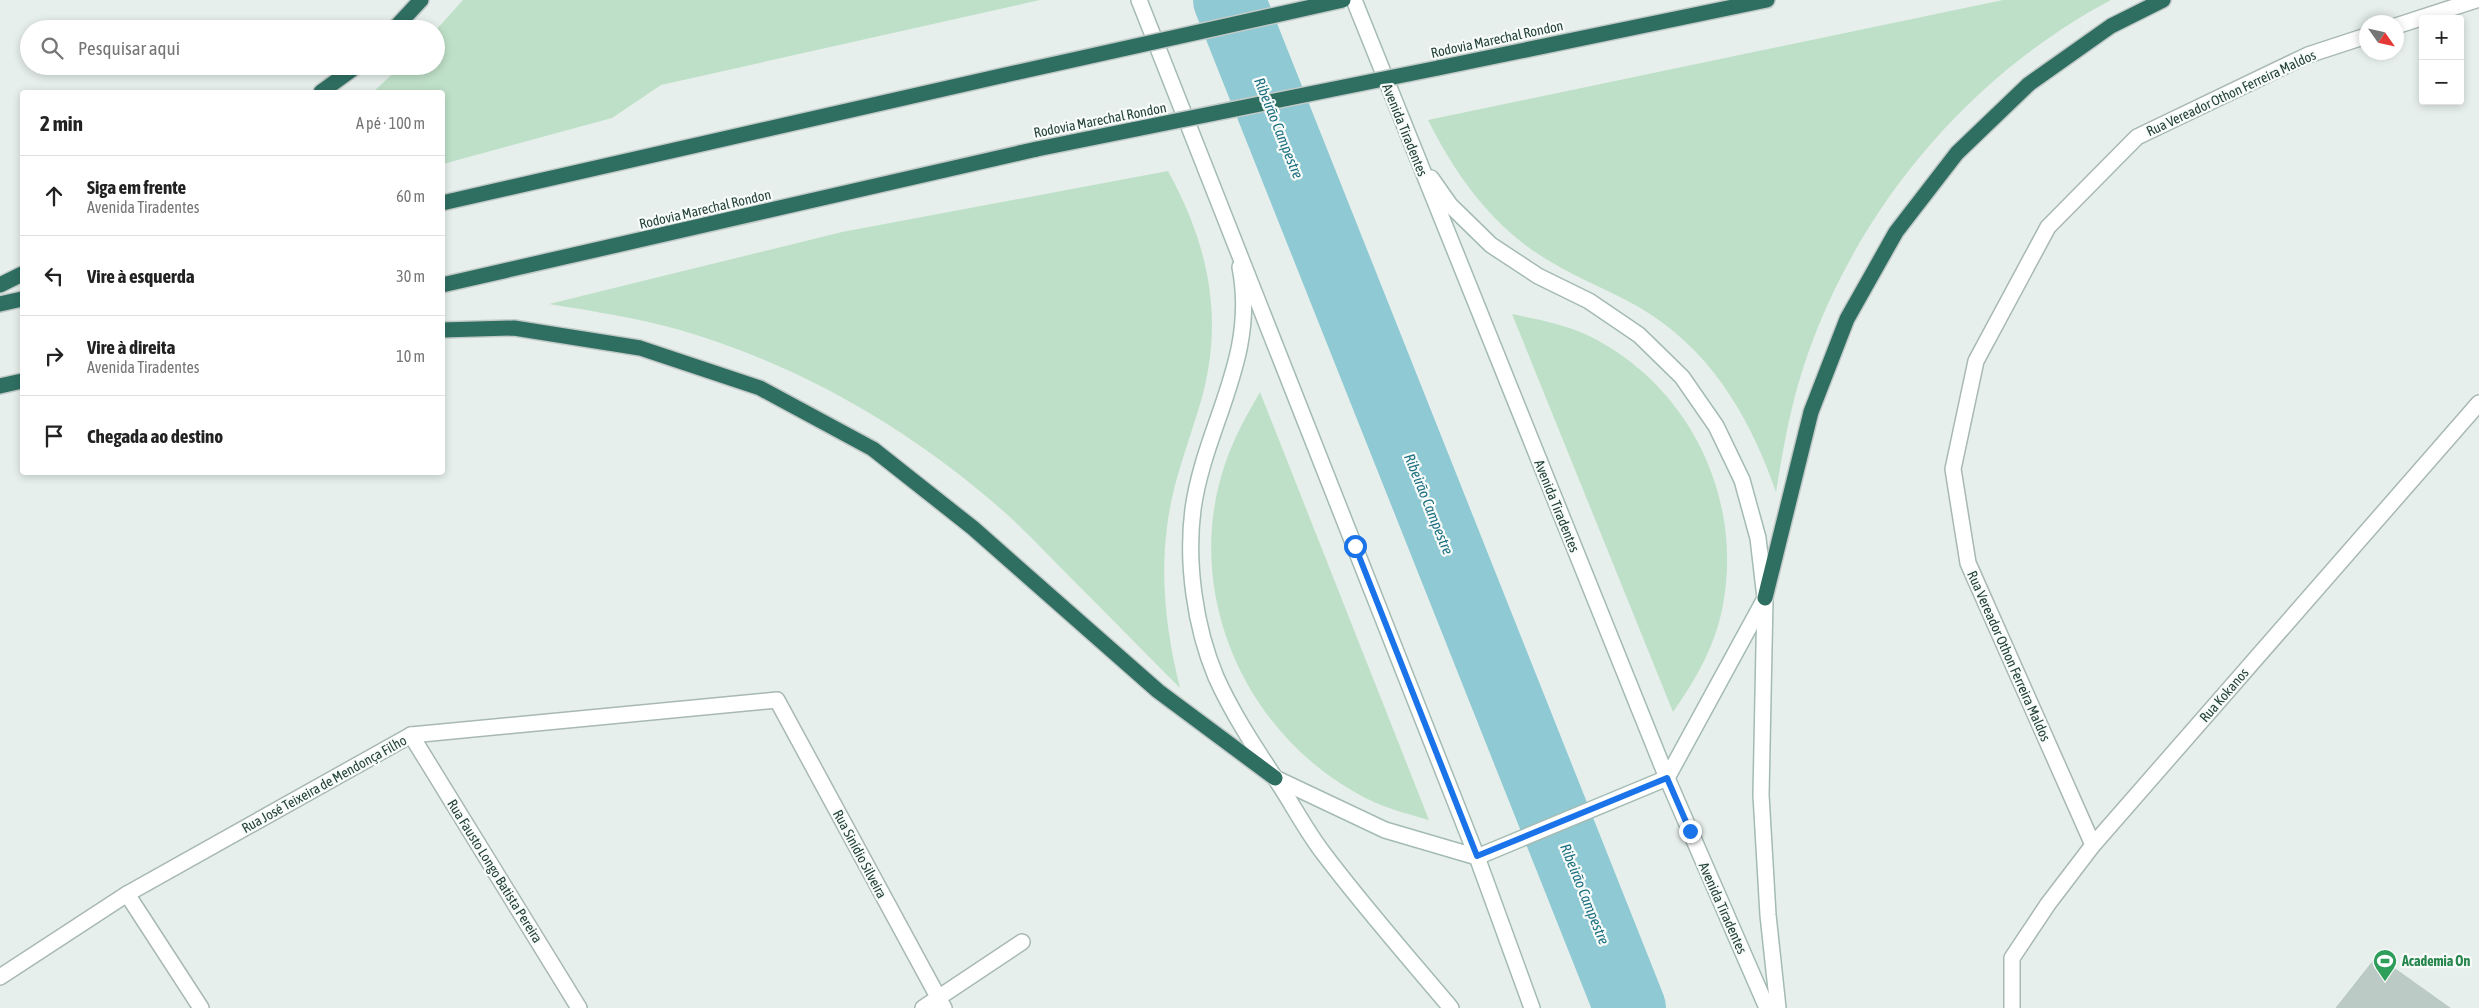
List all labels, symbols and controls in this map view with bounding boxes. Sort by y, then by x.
north arrow [2359,15,2404,60]
map controls [2419,15,2464,105]
button: + [2419,15,2464,60]
street label: Rodovia Marechal Rondon [1429,17,1565,61]
search box [20,20,445,75]
icon: search [38,34,66,62]
text: Pesquisar aqui [78,37,180,59]
street label: Rua Vereador Othon Ferreira Maldos [2144,47,2318,139]
button: − [2419,60,2464,105]
water label: Ribeirão Campestre [1251,75,1307,181]
street label: Avenida Tiradentes [1379,81,1431,179]
street label: Rodovia Marechal Rondon [1032,99,1168,141]
text: 2 min [40,111,83,135]
text: A pé · 100 m [356,114,425,132]
text: Siga em frente [87,176,186,198]
icon: ahead [40,182,68,210]
street label: Rodovia Marechal Rondon [637,186,773,232]
text: 60 m [396,187,425,205]
text: Avenida Tiradentes [87,198,199,216]
icon: left [40,262,68,290]
text: Vire à esquerda [87,265,195,287]
text: 30 m [396,267,425,285]
text: Vire à direita [87,336,175,358]
icon: right [40,342,68,370]
text: 10 m [396,347,425,365]
text: Avenida Tiradentes [87,358,199,376]
icon: arrive [40,422,68,450]
text: Chegada ao destino [87,425,223,447]
water label: Ribeirão Campestre [1401,451,1457,557]
street label: Avenida Tiradentes [1531,457,1583,555]
route start [1344,535,1367,558]
street label: Rua Vereador Othon Ferreira Maldos [1964,568,2054,744]
street label: Rua Kokanos [2196,665,2252,725]
street label: Rua José Teixeira de Mendonça Filho [239,732,409,836]
street label: Rua Fausto Longo Batista Pereira [444,796,546,946]
street label: Rua Sinídio Silveira [830,807,890,901]
route end [1679,820,1702,843]
water label: Ribeirão Campestre [1557,841,1613,947]
street label: Avenida Tiradentes [1696,860,1750,956]
sports icon: Academia On [2372,948,2398,982]
place label: Academia On [2401,953,2470,969]

